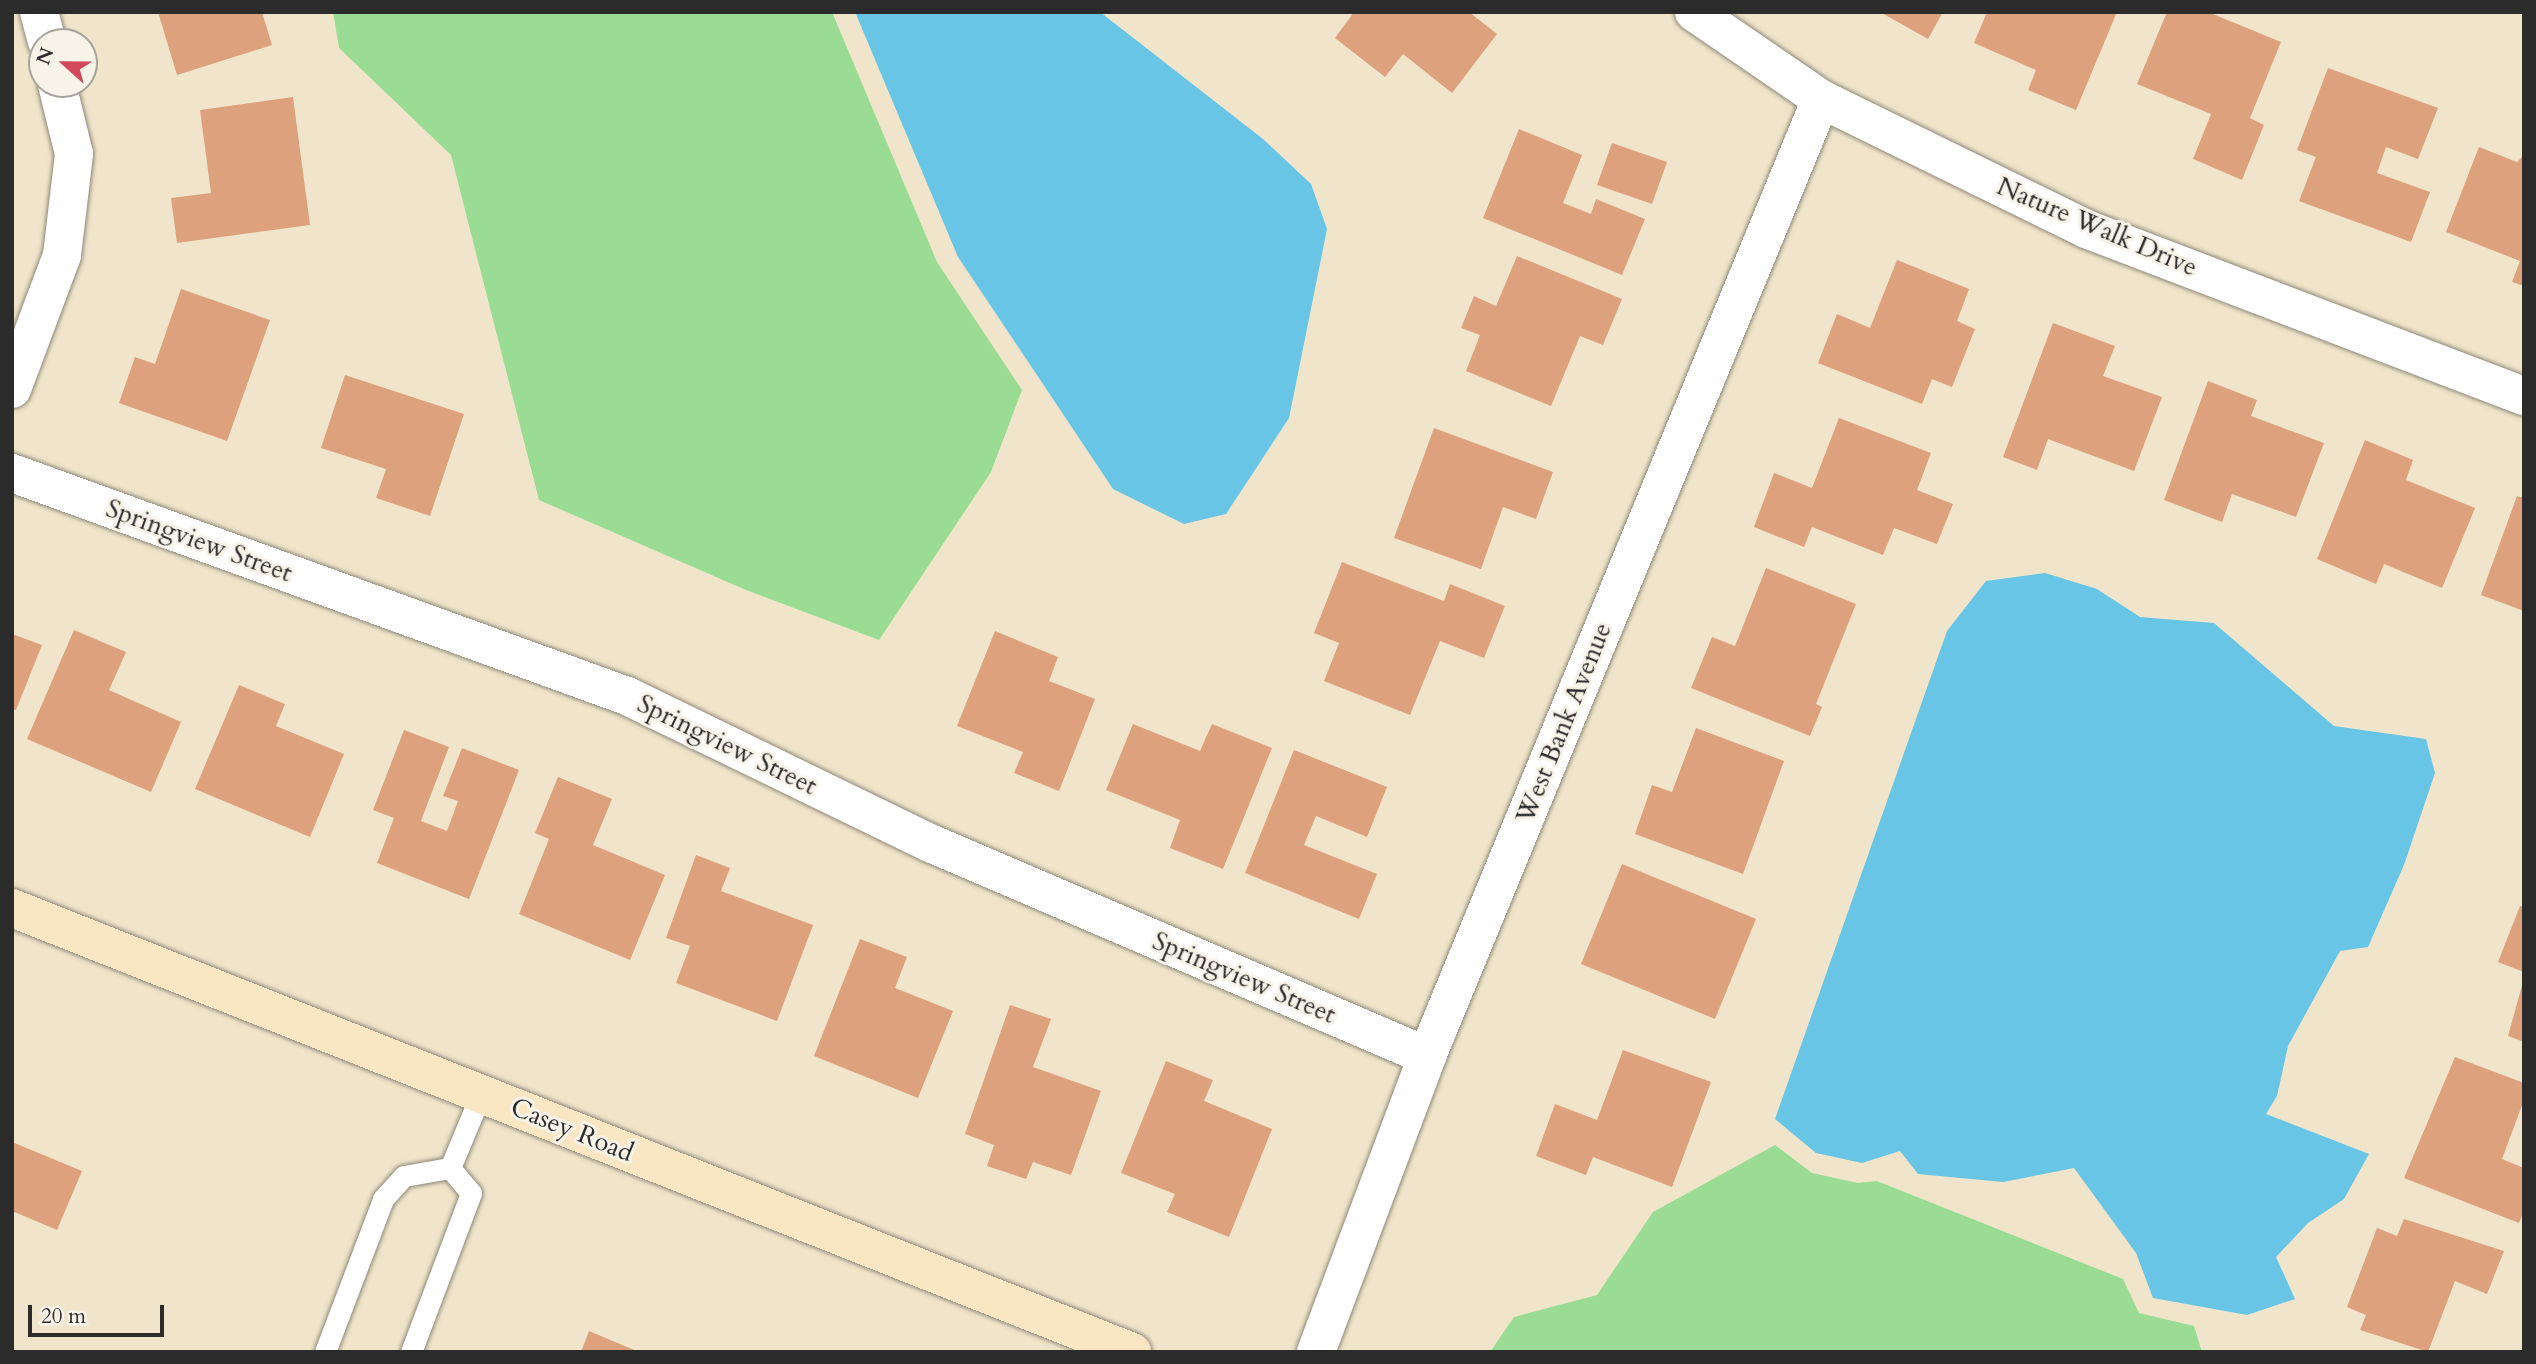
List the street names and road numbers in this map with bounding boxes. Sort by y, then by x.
street label: Nature Walk Drive [1992,171,2202,283]
street label: Springview Street [102,493,296,589]
street label: West Bank Avenue [1510,618,1618,828]
street label: Springview Street [632,688,822,802]
street label: Springview Street [1148,925,1340,1031]
street label: Casey Road [506,1091,638,1169]

